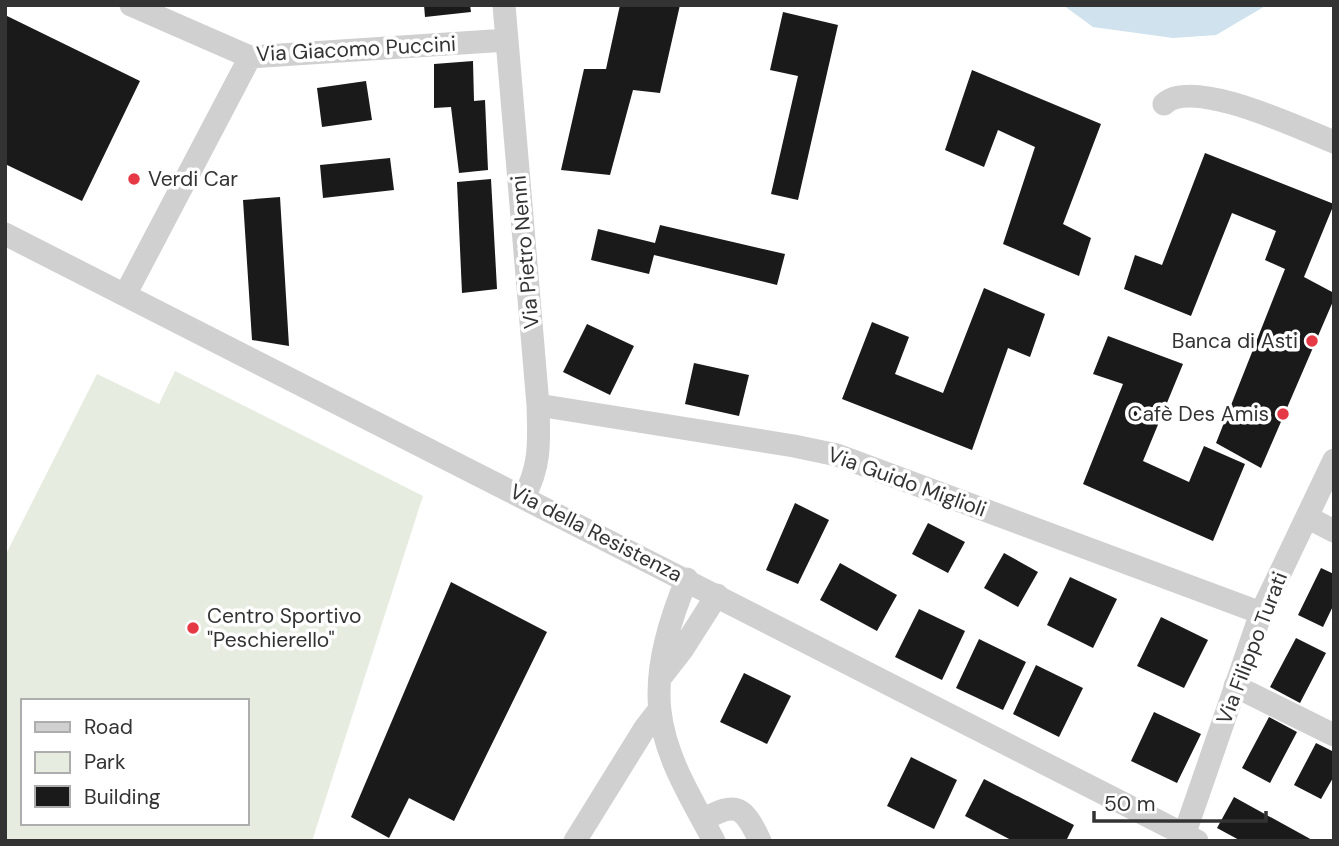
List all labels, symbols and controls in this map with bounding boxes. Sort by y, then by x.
street label: Via Giacomo Puccini [255,30,457,68]
place label: Verdi Car [148,165,238,193]
marker: Verdi Car [126,171,142,187]
street label: Via Pietro Nenni [504,174,546,330]
place label: Banca di Asti [1172,327,1298,355]
marker: Banca di Asti [1304,333,1320,349]
place label: Cafè Des Amis [1128,400,1269,428]
marker: Cafè Des Amis [1275,406,1291,422]
street label: Via Guido Miglioli [824,440,990,524]
street label: Via della Resistenza [505,477,687,589]
street label: Via Filippo Turati [1210,568,1294,728]
place label: Centro Sportivo "Peschierello" [207,602,362,654]
marker: Centro Sportivo "Peschierello" [185,620,201,636]
legend [21,699,248,825]
text: Road [84,713,133,741]
text: Park [84,748,126,776]
scale bar [1094,780,1266,824]
text: Building [84,783,161,811]
text: 50 m [1104,790,1155,818]

